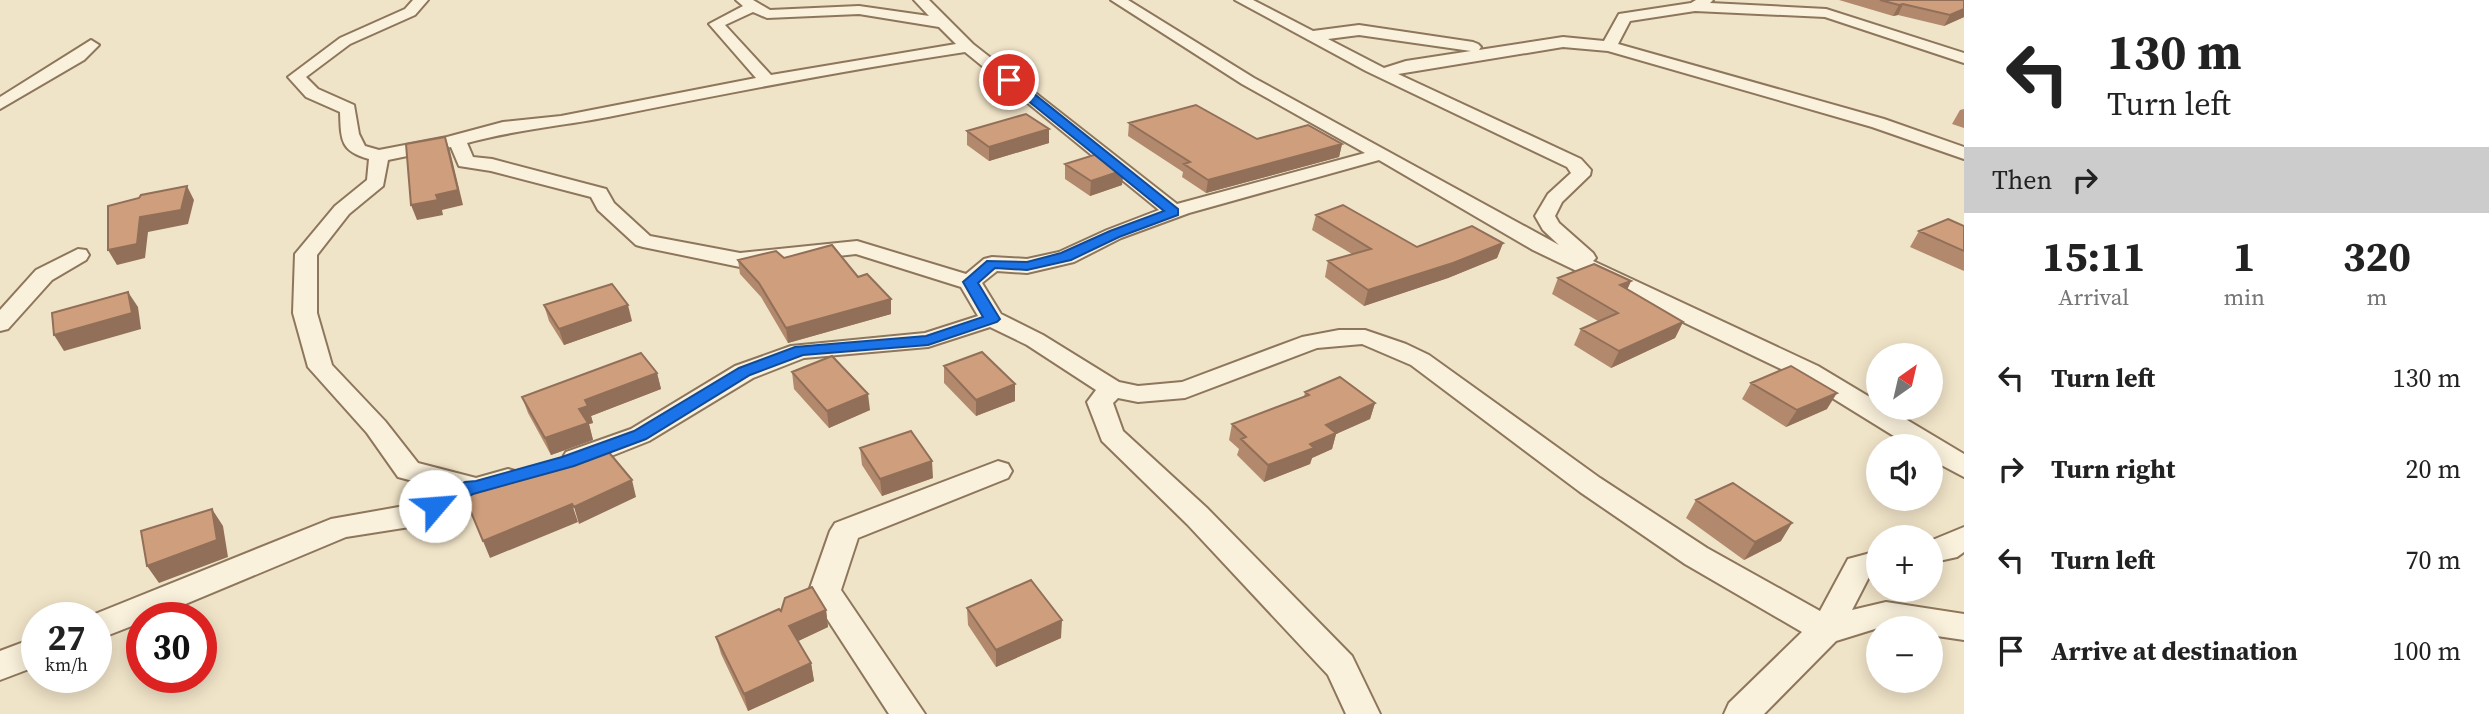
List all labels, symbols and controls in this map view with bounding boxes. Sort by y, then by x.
text: 130 m [2107,18,2242,85]
icon: left [1992,28,2083,119]
pin [979,50,1039,110]
icon: arrive [990,61,1028,99]
text: Turn left [2107,82,2231,126]
icon: right [2066,161,2104,199]
text: Then [1992,162,2052,198]
text: 15:11 [2042,227,2146,285]
text: 1 [2233,227,2256,285]
text: 320 [2343,227,2411,285]
text: Arrival [2058,281,2129,313]
text: min [2223,281,2265,313]
text: m [2367,281,2387,313]
north arrow [1866,343,1942,420]
map controls [1866,343,1943,693]
icon: left [1992,359,2030,397]
text: Turn left [2051,360,2155,396]
text: 130 m [2393,360,2461,396]
button: sound [1866,434,1943,511]
icon: right [1992,450,2030,488]
text: Turn right [2051,451,2175,487]
text: 20 m [2406,451,2461,487]
position arrow [398,469,472,543]
button: + [1866,525,1943,602]
icon: left [1992,541,2030,579]
text: Turn left [2051,542,2155,578]
text: 70 m [2406,542,2461,578]
speed limit sign: 30 [126,602,217,693]
text: 27 [48,614,85,662]
button: − [1866,616,1943,693]
icon: arrive [1992,632,2030,670]
text: Arrive at destination [2051,633,2298,669]
text: 100 m [2393,633,2461,669]
text: km/h [45,652,88,677]

